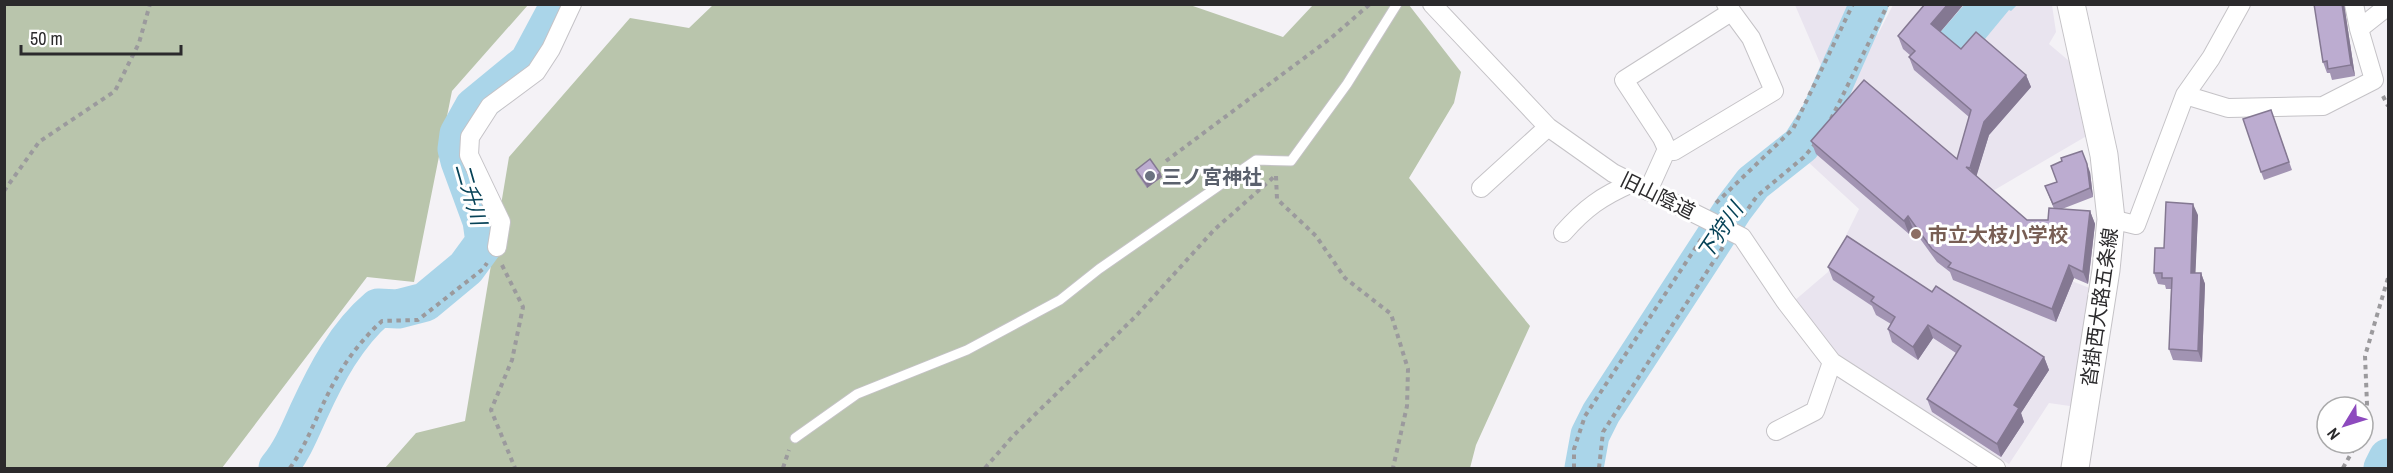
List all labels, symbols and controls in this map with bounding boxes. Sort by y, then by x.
scale bar [21,18,182,56]
text: 50 m [30,26,63,51]
water label: 二升川 [448,160,494,230]
place label: 三ノ宮神社 [1162,163,1262,190]
street label: 旧山陰道 [1616,165,1700,225]
marker: 三ノ宮神社 [1143,169,1157,183]
water label: 下狩川 [1690,195,1751,265]
place label: 市立大枝小学校 [1928,221,2068,248]
street label: 沓掛西大路五条線 [2074,226,2124,388]
marker: 市立大枝小学校 [1909,227,1923,241]
north arrow [2315,395,2375,455]
text: N [2322,424,2345,445]

